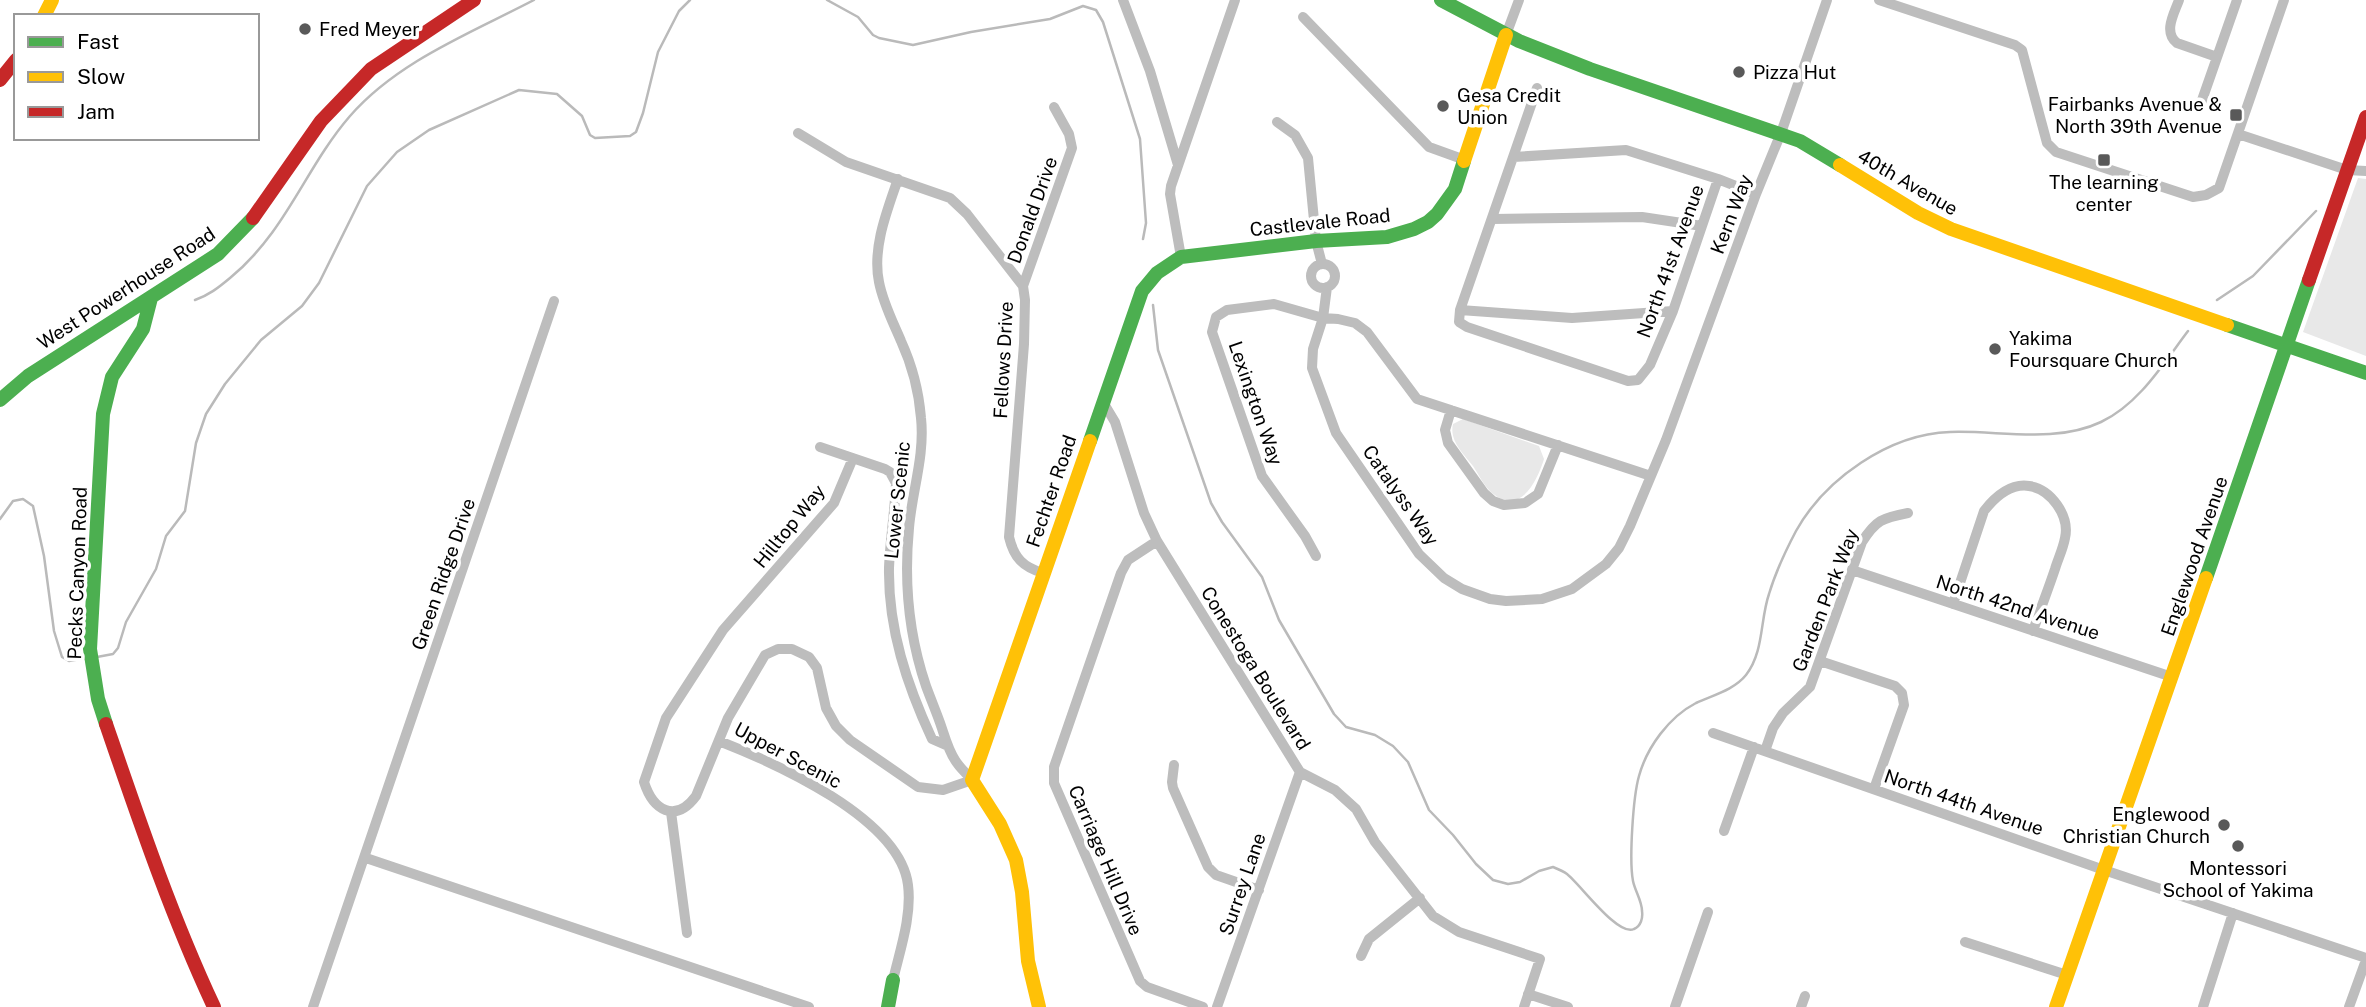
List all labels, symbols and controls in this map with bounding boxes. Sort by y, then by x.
legend [14,14,259,140]
place label: Fred Meyer [319,18,420,40]
marker: Fred Meyer [297,21,313,37]
text: Fast [77,29,119,54]
place label: Pizza Hut [1753,61,1836,83]
text: Slow [77,64,125,89]
marker: Pizza Hut [1731,64,1747,80]
place label: Gesa Credit Union [1457,84,1561,128]
place label: Fairbanks Avenue & North 39th Avenue [2048,93,2222,137]
marker: Gesa Credit Union [1435,98,1451,114]
text: Jam [77,99,115,124]
marker: Fairbanks Avenue & North 39th Avenue [2228,107,2244,123]
street label: 40th Avenue [1854,145,1962,219]
marker: The learning center [2096,152,2112,168]
street label: Donald Drive [1002,154,1062,266]
street label: Kern Way [1706,171,1756,257]
place label: The learning center [2049,171,2159,215]
street label: North 41st Avenue [1632,181,1708,341]
street label: Castlevale Road [1249,204,1391,240]
street label: West Powerhouse Road [33,222,219,354]
street label: Fellows Drive [989,301,1017,419]
place label: Yakima Foursquare Church [2009,327,2178,371]
street label: Lexington Way [1224,338,1288,468]
marker: Yakima Foursquare Church [1987,341,2003,357]
street label: Fechter Road [1021,432,1081,550]
street label: Lower Scenic [880,440,914,560]
street label: Catalyss Way [1358,441,1444,549]
street label: Englewood Avenue [2156,473,2232,639]
street label: Hilltop Way [749,480,829,572]
street label: Pecks Canyon Road [63,486,91,660]
street label: Green Ridge Drive [407,495,479,653]
street label: Garden Park Way [1788,525,1862,675]
street label: North 42nd Avenue [1934,570,2102,644]
street label: Conestoga Boulevard [1197,582,1315,754]
street label: Upper Scenic [731,717,845,793]
street label: North 44th Avenue [1881,764,2047,840]
street label: Carriage Hill Drive [1064,782,1148,938]
place label: Englewood Christian Church [2063,803,2210,847]
marker: Englewood Christian Church [2216,817,2232,833]
street label: Surrey Lane [1214,830,1270,938]
marker: Montessori School of Yakima [2230,838,2246,854]
place label: Montessori School of Yakima [2162,857,2314,901]

